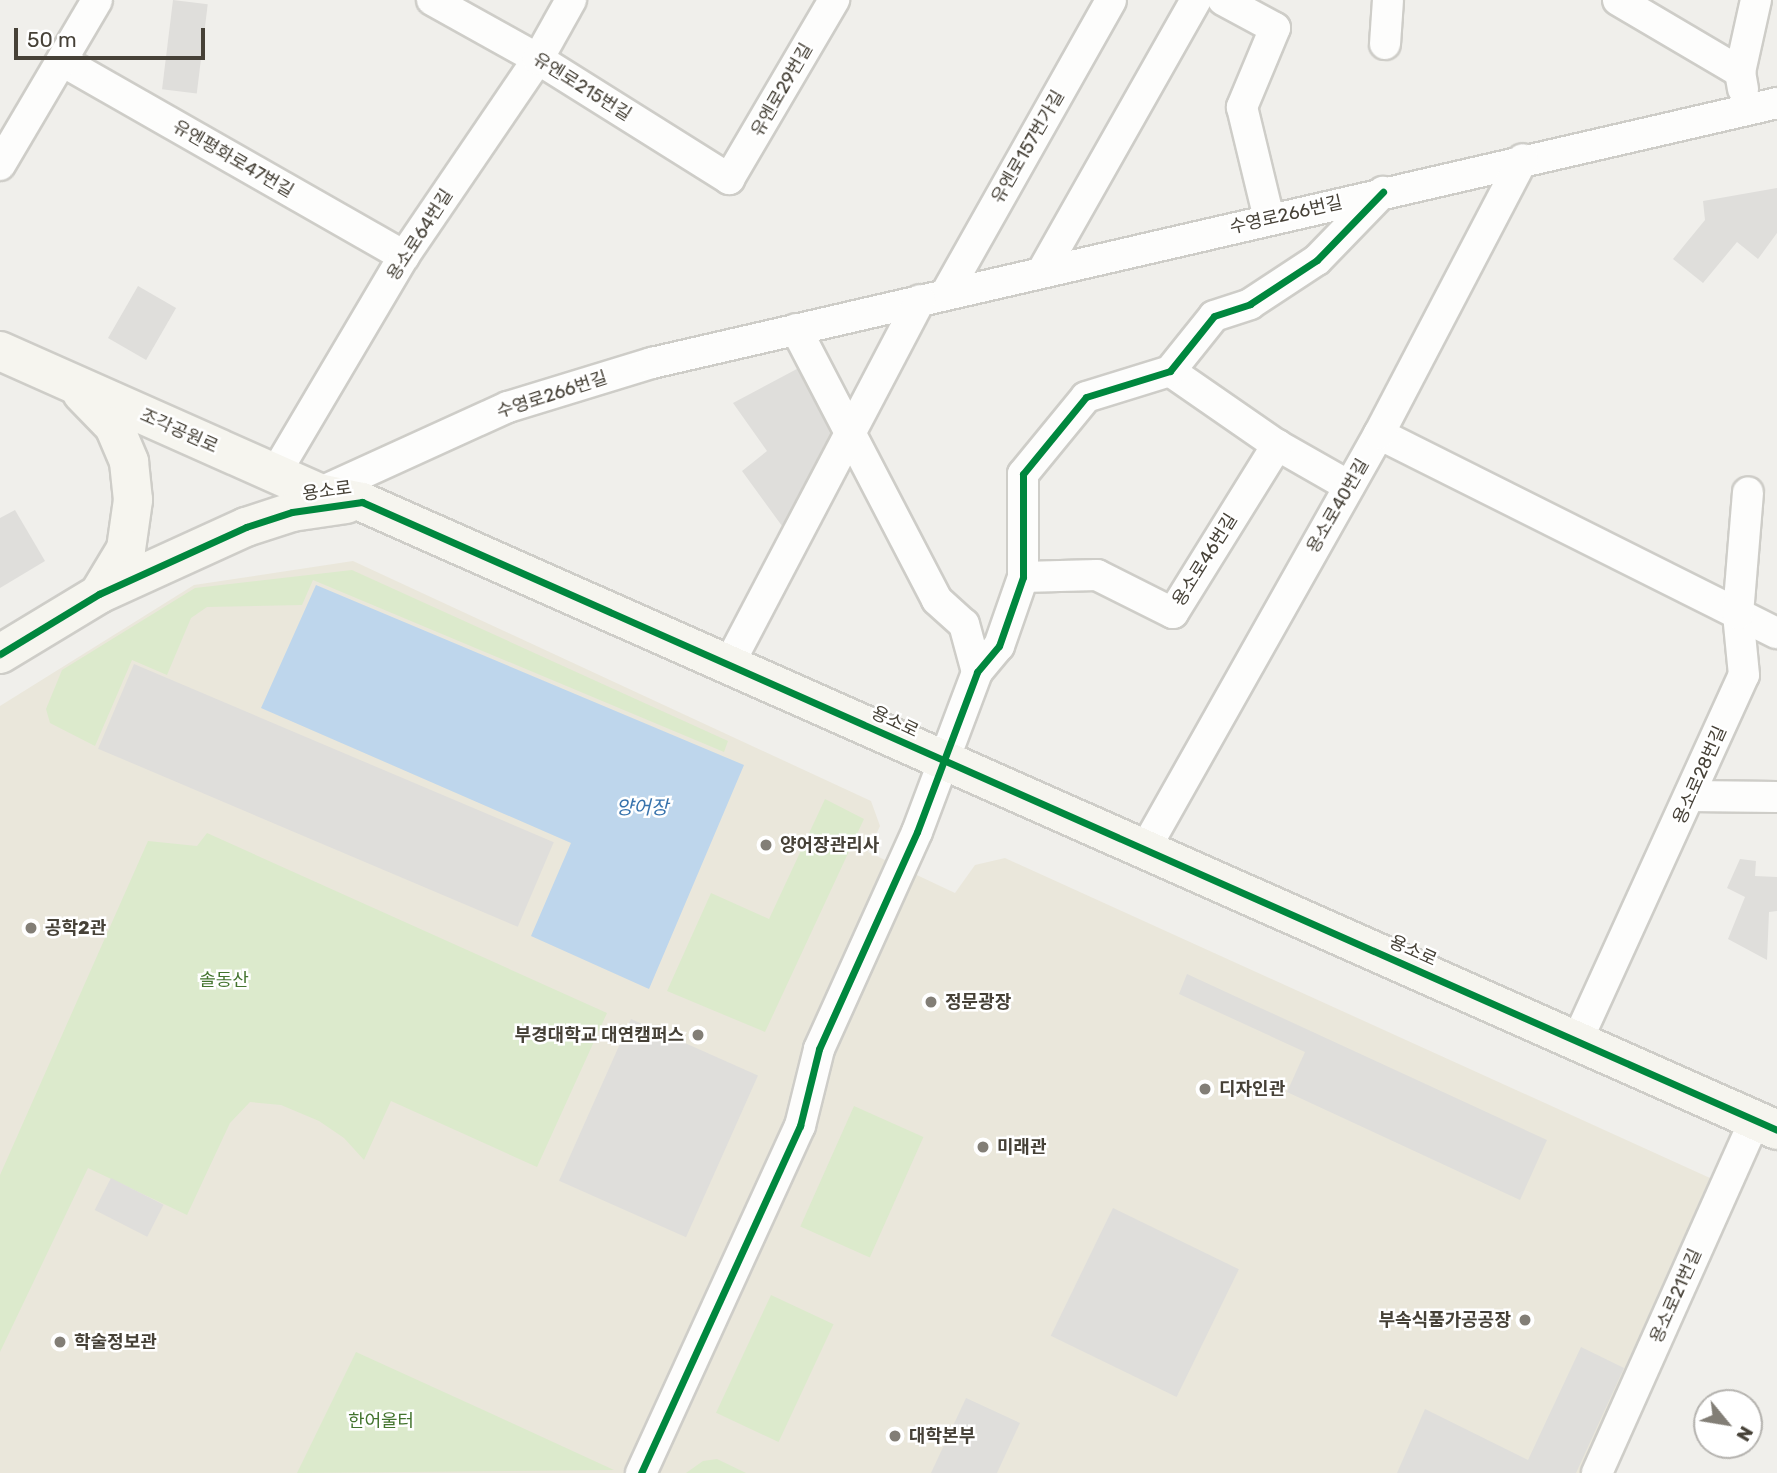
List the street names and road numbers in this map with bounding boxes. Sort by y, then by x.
street label: 유엔로29번길 [747,40,817,140]
street label: 유엔로215번길 [529,48,635,126]
street label: 유엔로157번가길 [987,87,1069,207]
street label: 유엔평화로47번길 [169,116,297,202]
street label: 용소로64번길 [382,185,458,285]
street label: 수영로266번길 [1228,192,1344,238]
street label: 수영로266번길 [494,367,610,423]
street label: 조각공원로 [137,404,221,458]
street label: 용소로40번길 [1302,455,1374,557]
street label: 용소로 [301,477,353,505]
street label: 용소로46번길 [1168,510,1242,610]
street label: 용소로 [868,702,922,742]
street label: 용소로28번길 [1669,723,1731,827]
street label: 용소로 [1386,931,1440,971]
street label: 용소로21번길 [1646,1245,1706,1347]

